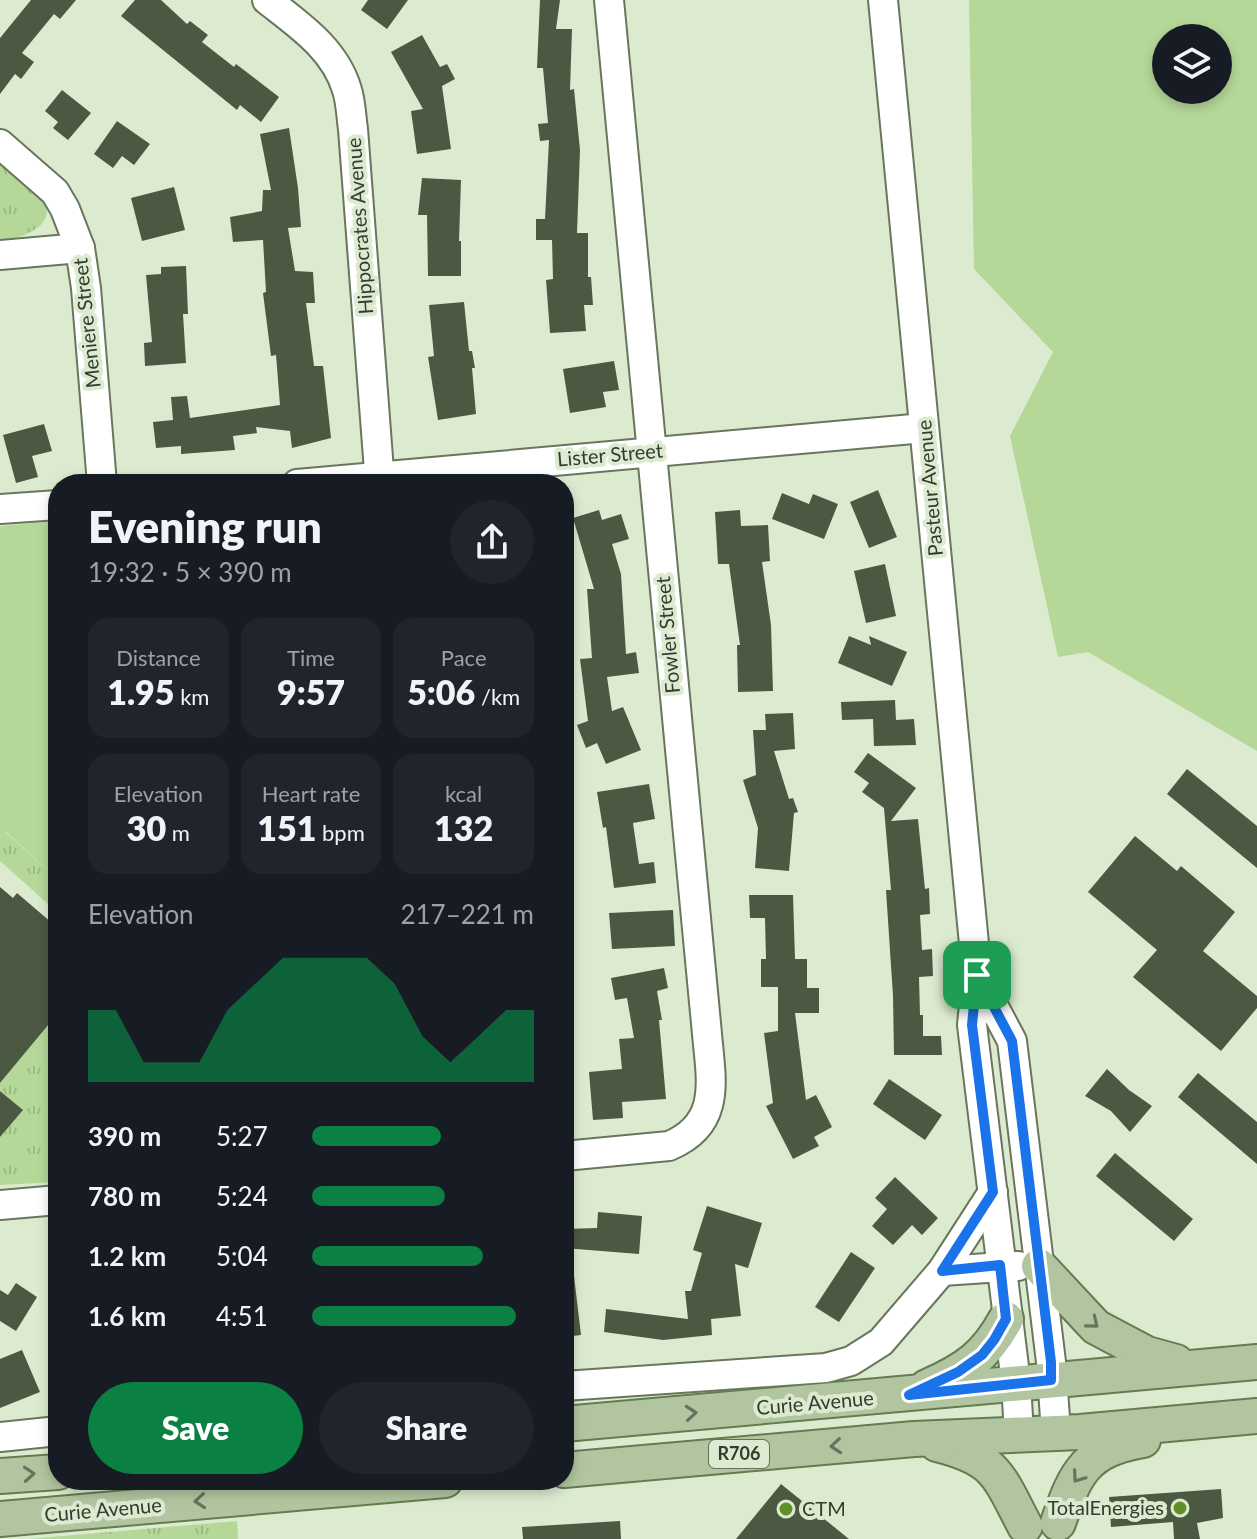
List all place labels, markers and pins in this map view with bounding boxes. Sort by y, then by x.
pin [943,941,1011,1009]
place label: TotalEnergies [1047,1495,1164,1519]
place label: CTM [802,1496,846,1520]
marker: TotalEnergies [1171,1499,1189,1517]
marker: CTM [777,1500,795,1518]

